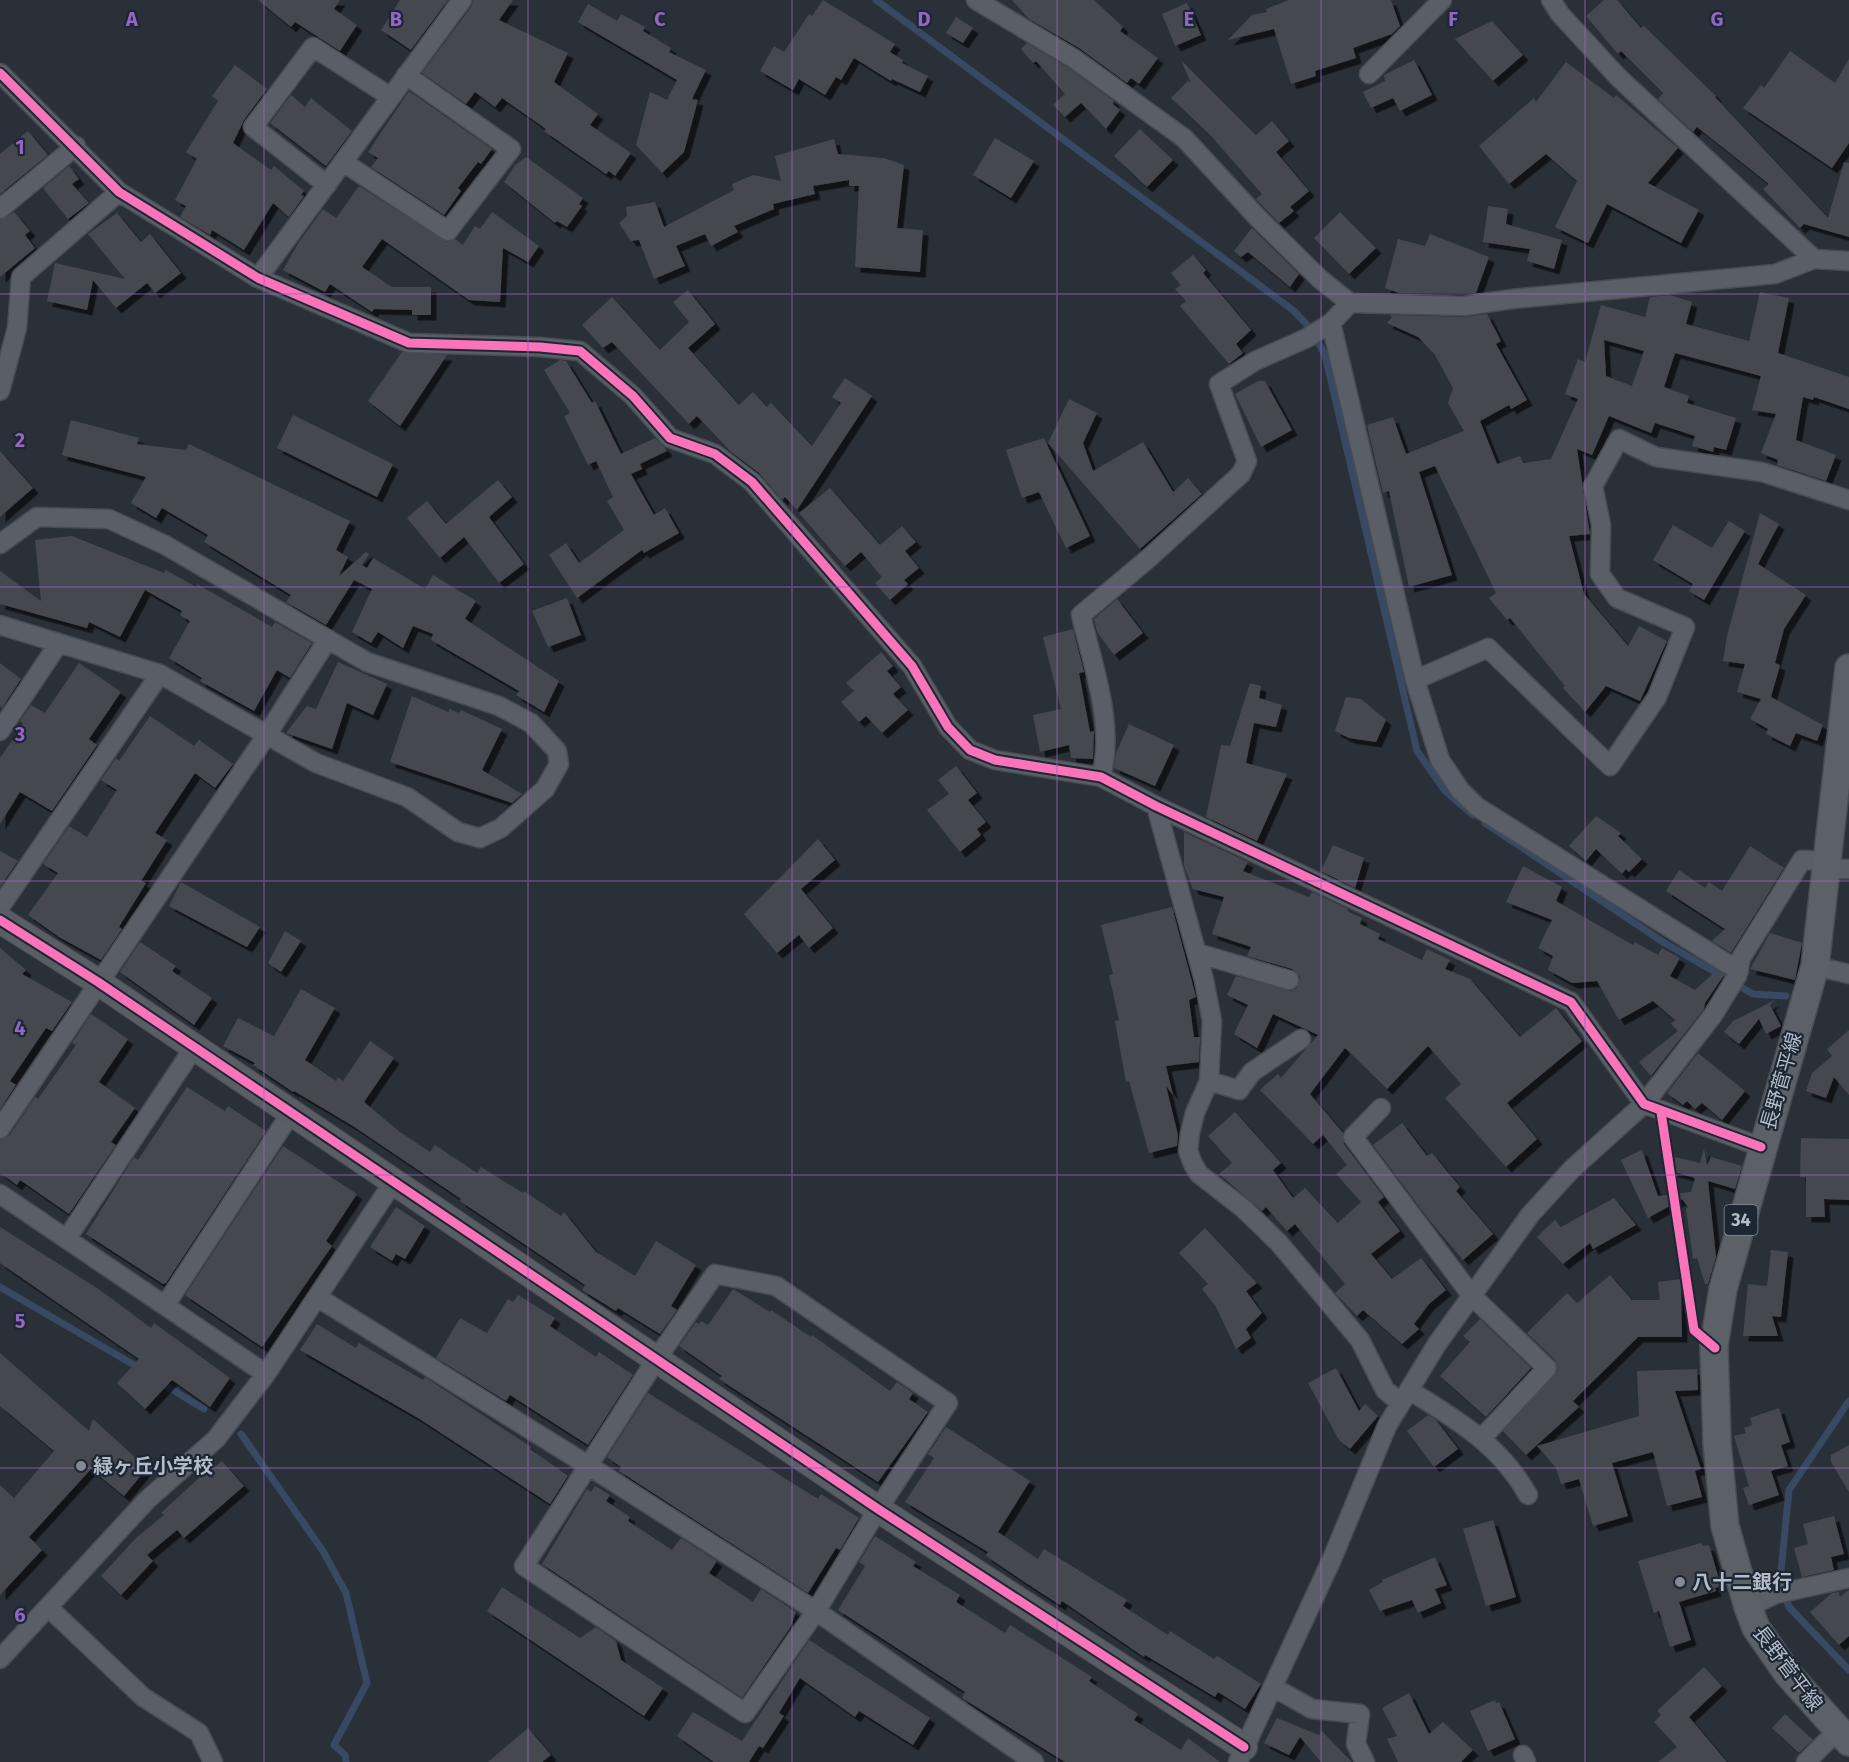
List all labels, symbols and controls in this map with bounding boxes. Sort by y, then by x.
text: A [125,7,139,31]
text: B [390,7,402,31]
text: C [654,7,666,31]
text: D [917,7,931,31]
text: E [1184,7,1194,31]
text: F [1448,7,1458,31]
text: G [1711,7,1723,31]
text: 1 [15,135,25,159]
text: 2 [15,428,25,452]
text: 3 [14,722,25,746]
text: 4 [14,1016,26,1040]
street label: 長野菅平線 [1756,1030,1806,1132]
road number: 34 [1724,1205,1758,1235]
text: 5 [15,1309,26,1333]
place label: 緑ヶ丘小学校 [93,1454,213,1478]
marker: 緑ヶ丘小学校 [74,1459,88,1473]
place label: 八十二銀行 [1692,1570,1792,1594]
marker: 八十二銀行 [1673,1575,1687,1589]
text: 6 [14,1603,26,1627]
street label: 長野菅平線 [1748,1621,1828,1715]

